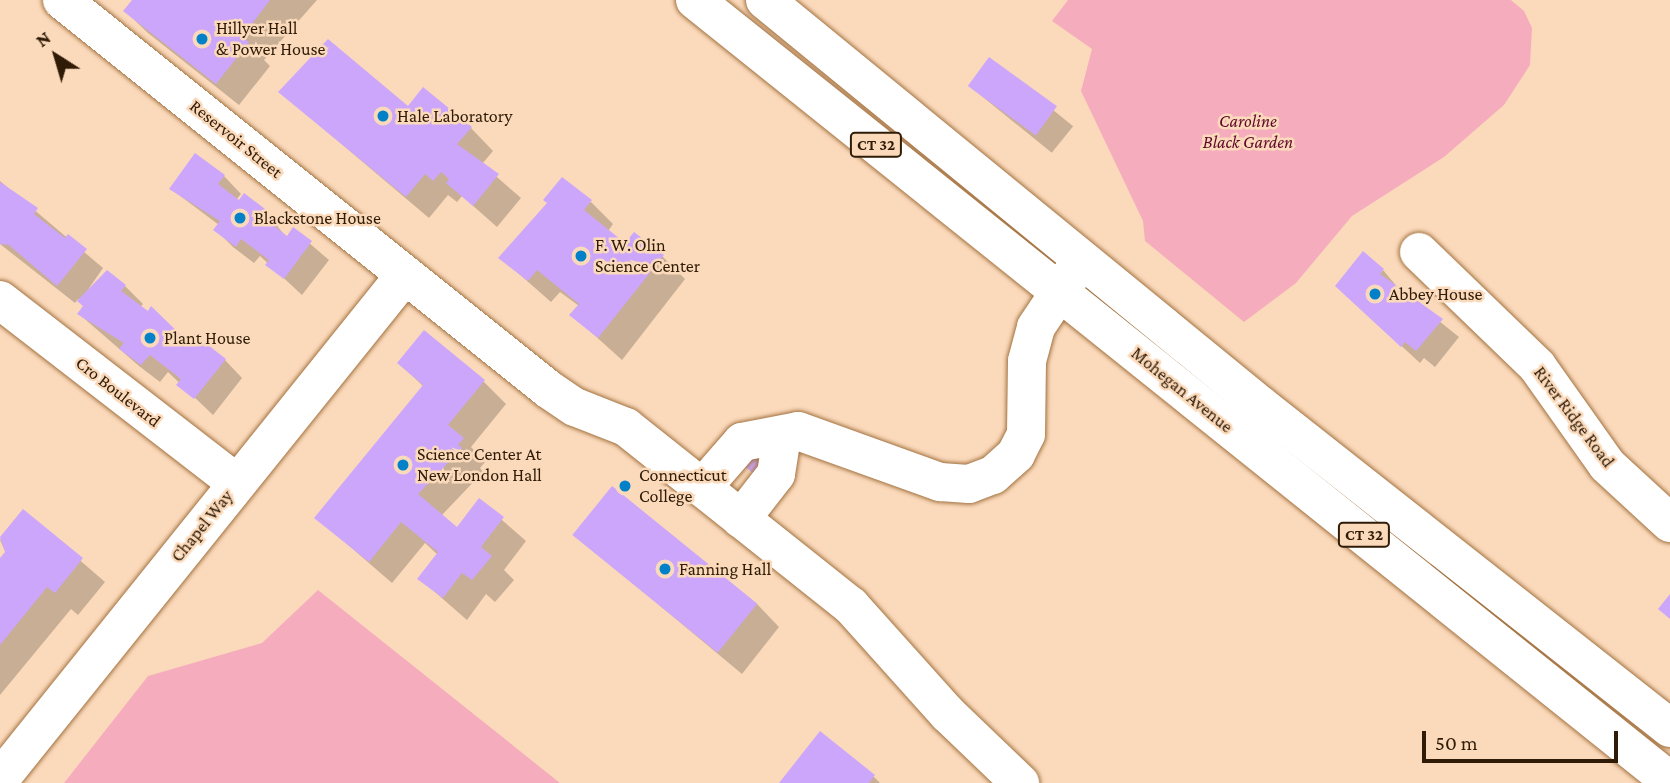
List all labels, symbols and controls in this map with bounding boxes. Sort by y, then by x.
place label: Hillyer Hall & Power House [216,18,326,60]
north arrow [21,21,91,91]
text: N [32,27,55,51]
marker: Hillyer Hall & Power House [194,31,210,47]
street label: Reservoir Street [185,95,287,183]
place label: Hale Laboratory [397,105,513,127]
marker: Hale Laboratory [375,108,391,124]
park label: Caroline Black Garden [1203,111,1293,154]
road number: CT 32 [850,132,902,158]
place label: Blackstone House [254,207,381,229]
marker: Blackstone House [232,210,248,226]
place label: F. W. Olin Science Center [595,235,700,278]
marker: F. W. Olin Science Center [573,248,589,264]
place label: Abbey House [1389,283,1482,305]
marker: Abbey House [1367,286,1383,302]
place label: Plant House [164,327,250,349]
marker: Plant House [142,330,158,346]
street label: Mohegan Avenue [1127,342,1237,438]
street label: Cro Boulevard [71,352,165,432]
street label: River Ridge Road [1529,362,1619,472]
place label: Science Center At New London Hall [417,444,542,486]
marker: Science Center At New London Hall [395,457,411,473]
place label: Connecticut College [639,465,727,508]
marker: Connecticut College [617,478,633,494]
street label: Chapel Way [166,486,238,566]
road number: CT 32 [1338,522,1390,548]
place label: Fanning Hall [679,558,771,580]
marker: Fanning Hall [657,561,673,577]
scale bar [1425,716,1621,760]
text: 50 m [1435,731,1478,755]

